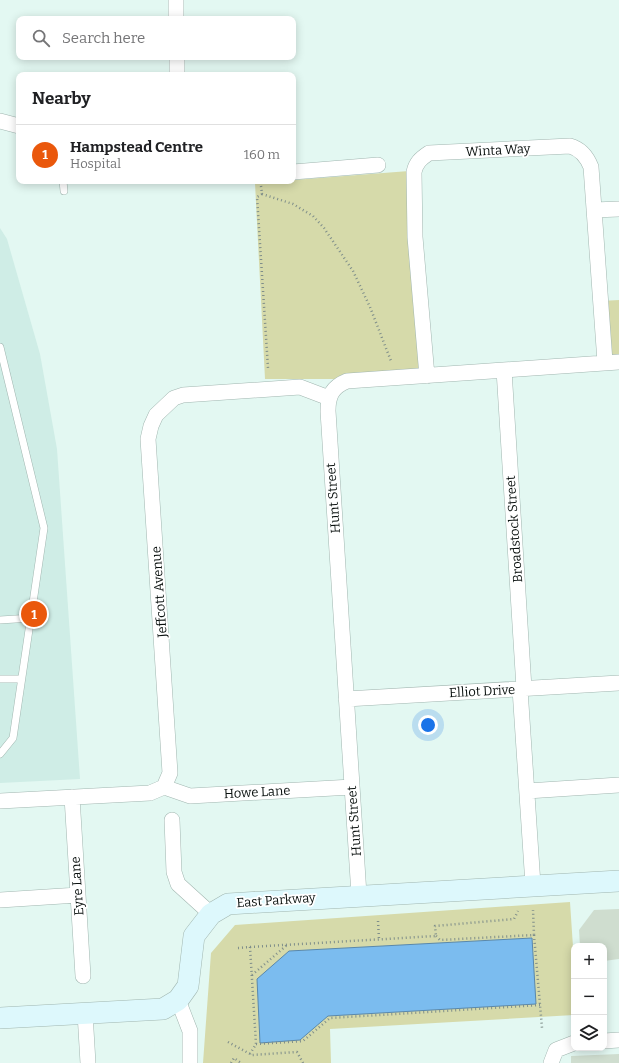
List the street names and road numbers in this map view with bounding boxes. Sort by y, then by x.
street label: Winta Way [465,141,531,159]
street label: Hunt Street [323,462,343,534]
street label: Broadstock Street [503,475,525,583]
street label: Jeffcott Avenue [148,546,170,639]
street label: Elliot Drive [449,682,515,700]
street label: Howe Lane [223,783,291,801]
street label: Hunt Street [344,785,364,857]
street label: Eyre Lane [67,856,87,916]
street label: East Parkway [236,890,316,910]

